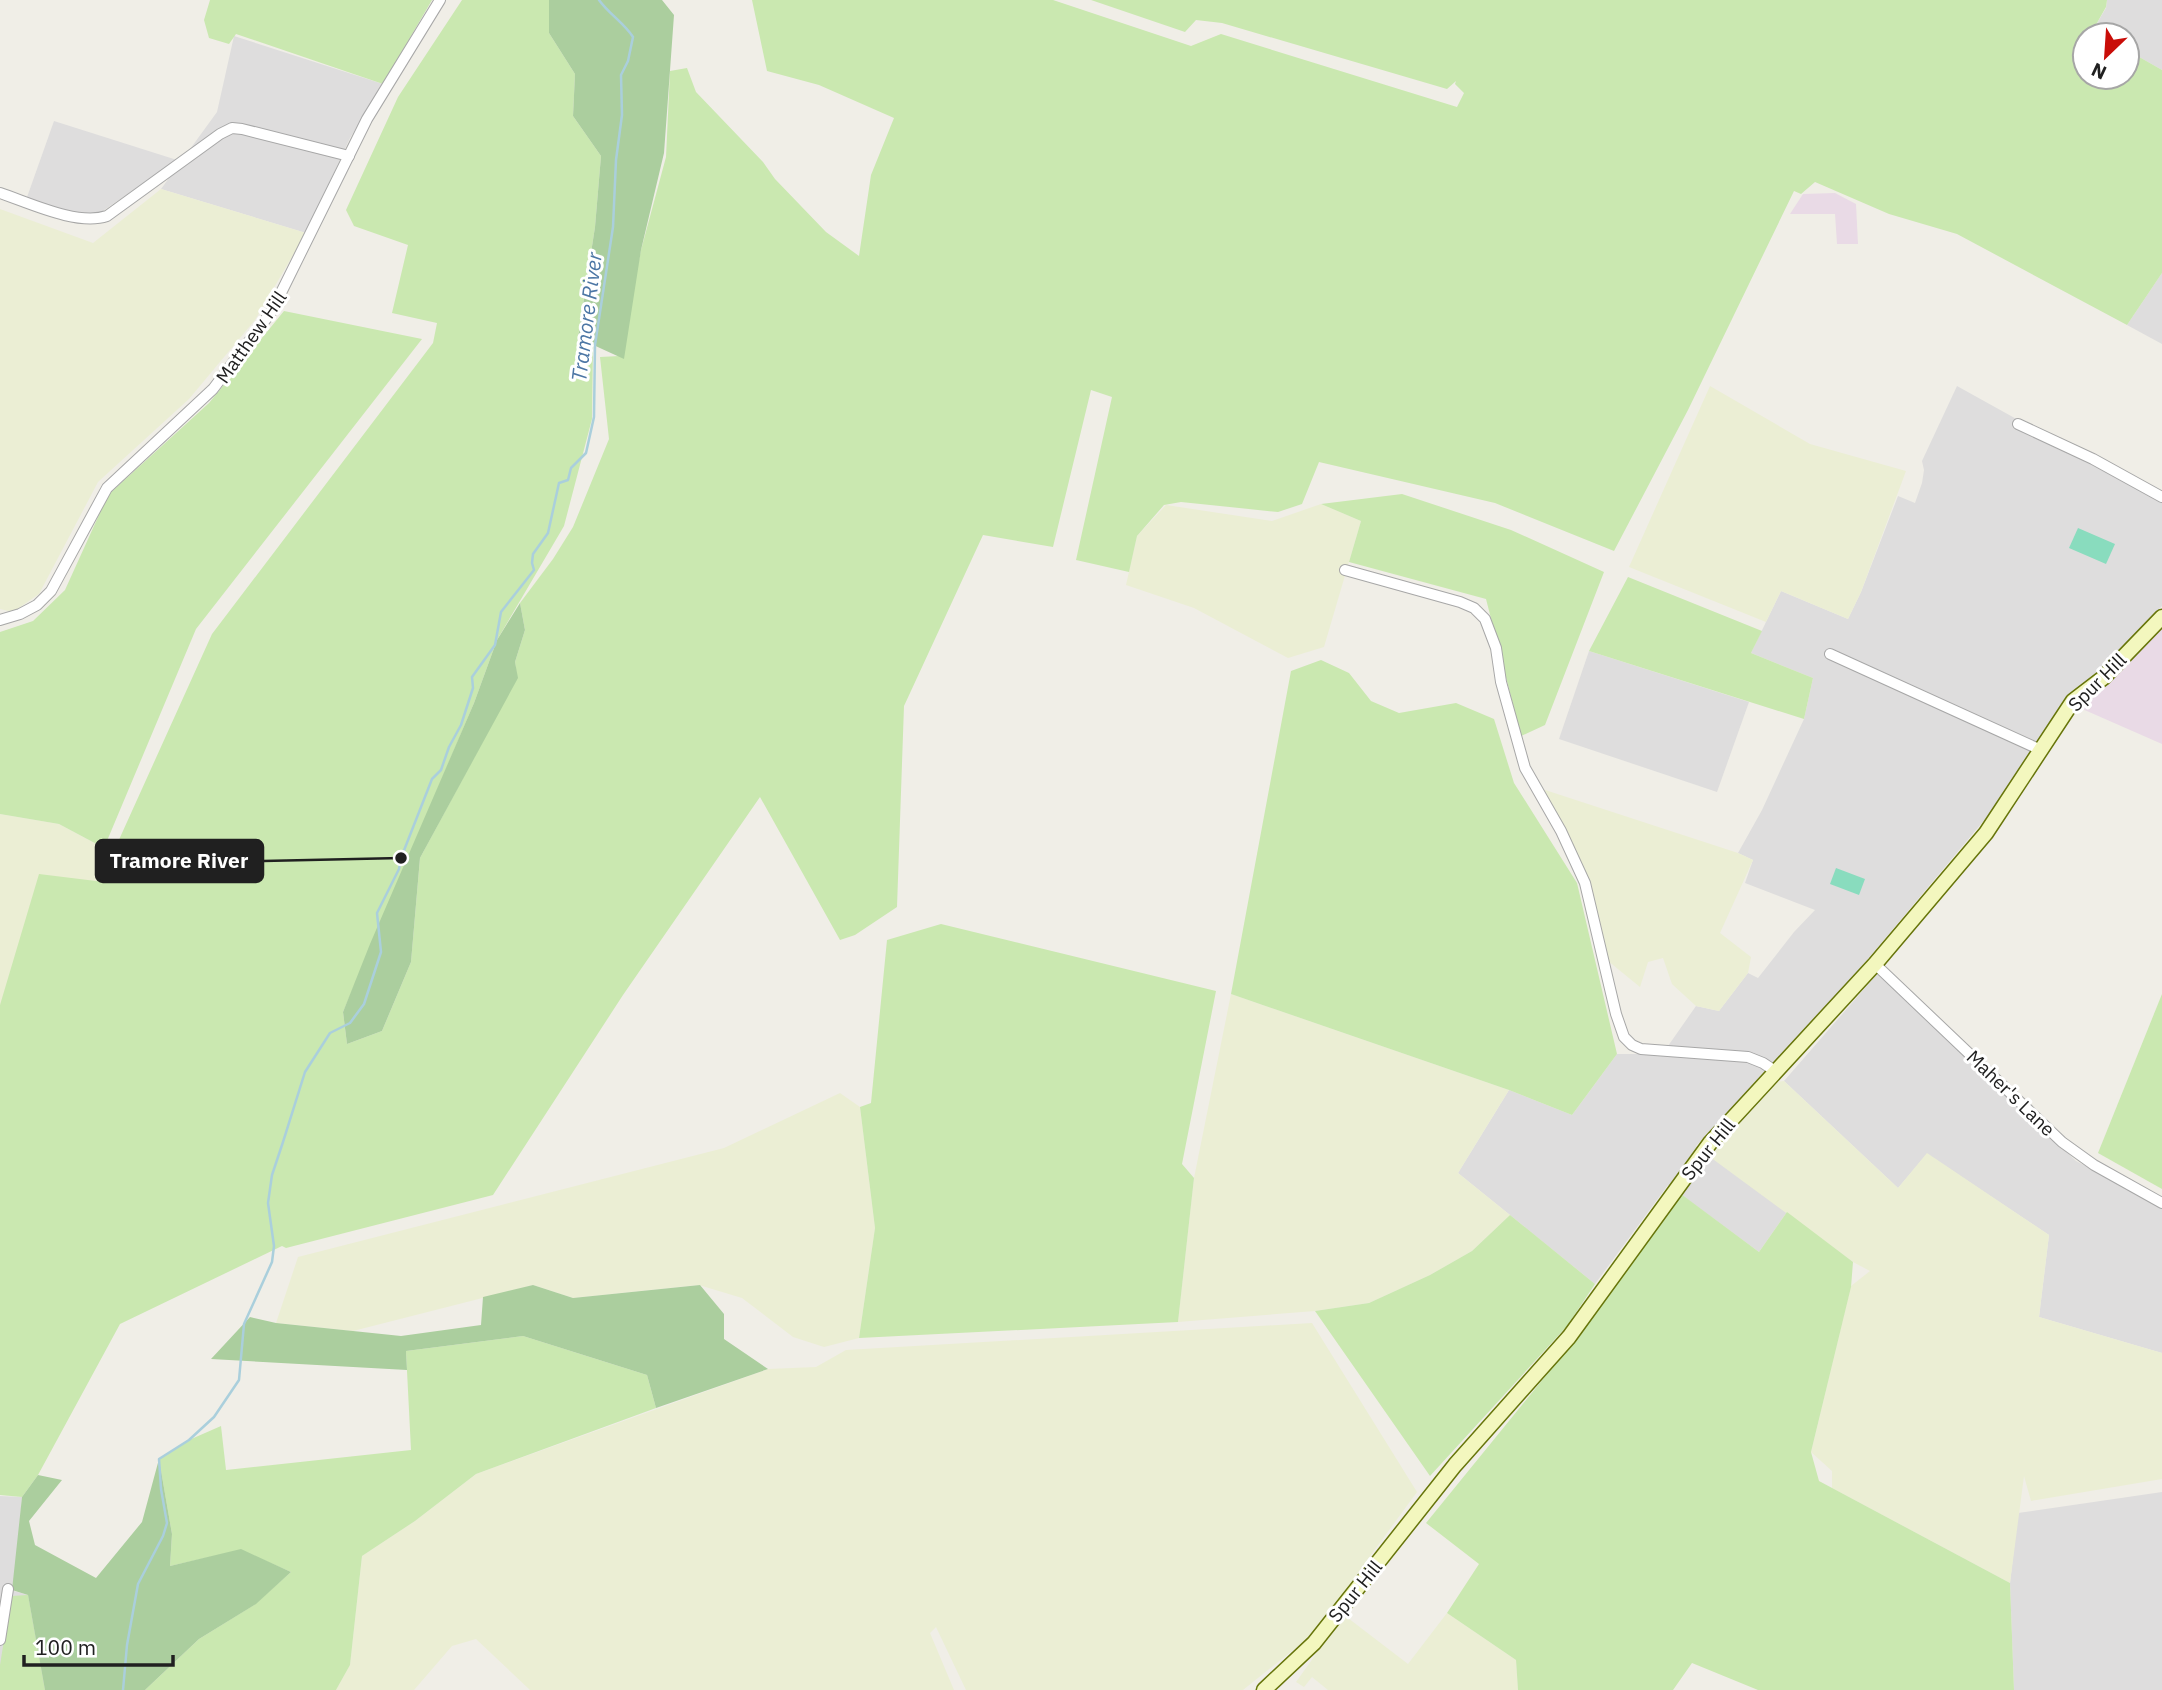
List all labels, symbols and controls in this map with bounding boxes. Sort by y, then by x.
north arrow [2071,21,2141,91]
text: N [2088,58,2110,85]
water label: Tramore River [564,249,608,383]
street label: Matthew Hill [210,286,292,388]
street label: Spur Hill [2063,648,2131,716]
callout: Tramore River [96,840,263,882]
text: Tramore River [110,846,249,874]
street label: Maher's Lane [1962,1045,2060,1141]
street label: Spur Hill [1676,1113,1740,1185]
street label: Spur Hill [1323,1555,1387,1627]
scale bar [24,1624,173,1668]
text: 100 m [35,1633,96,1661]

